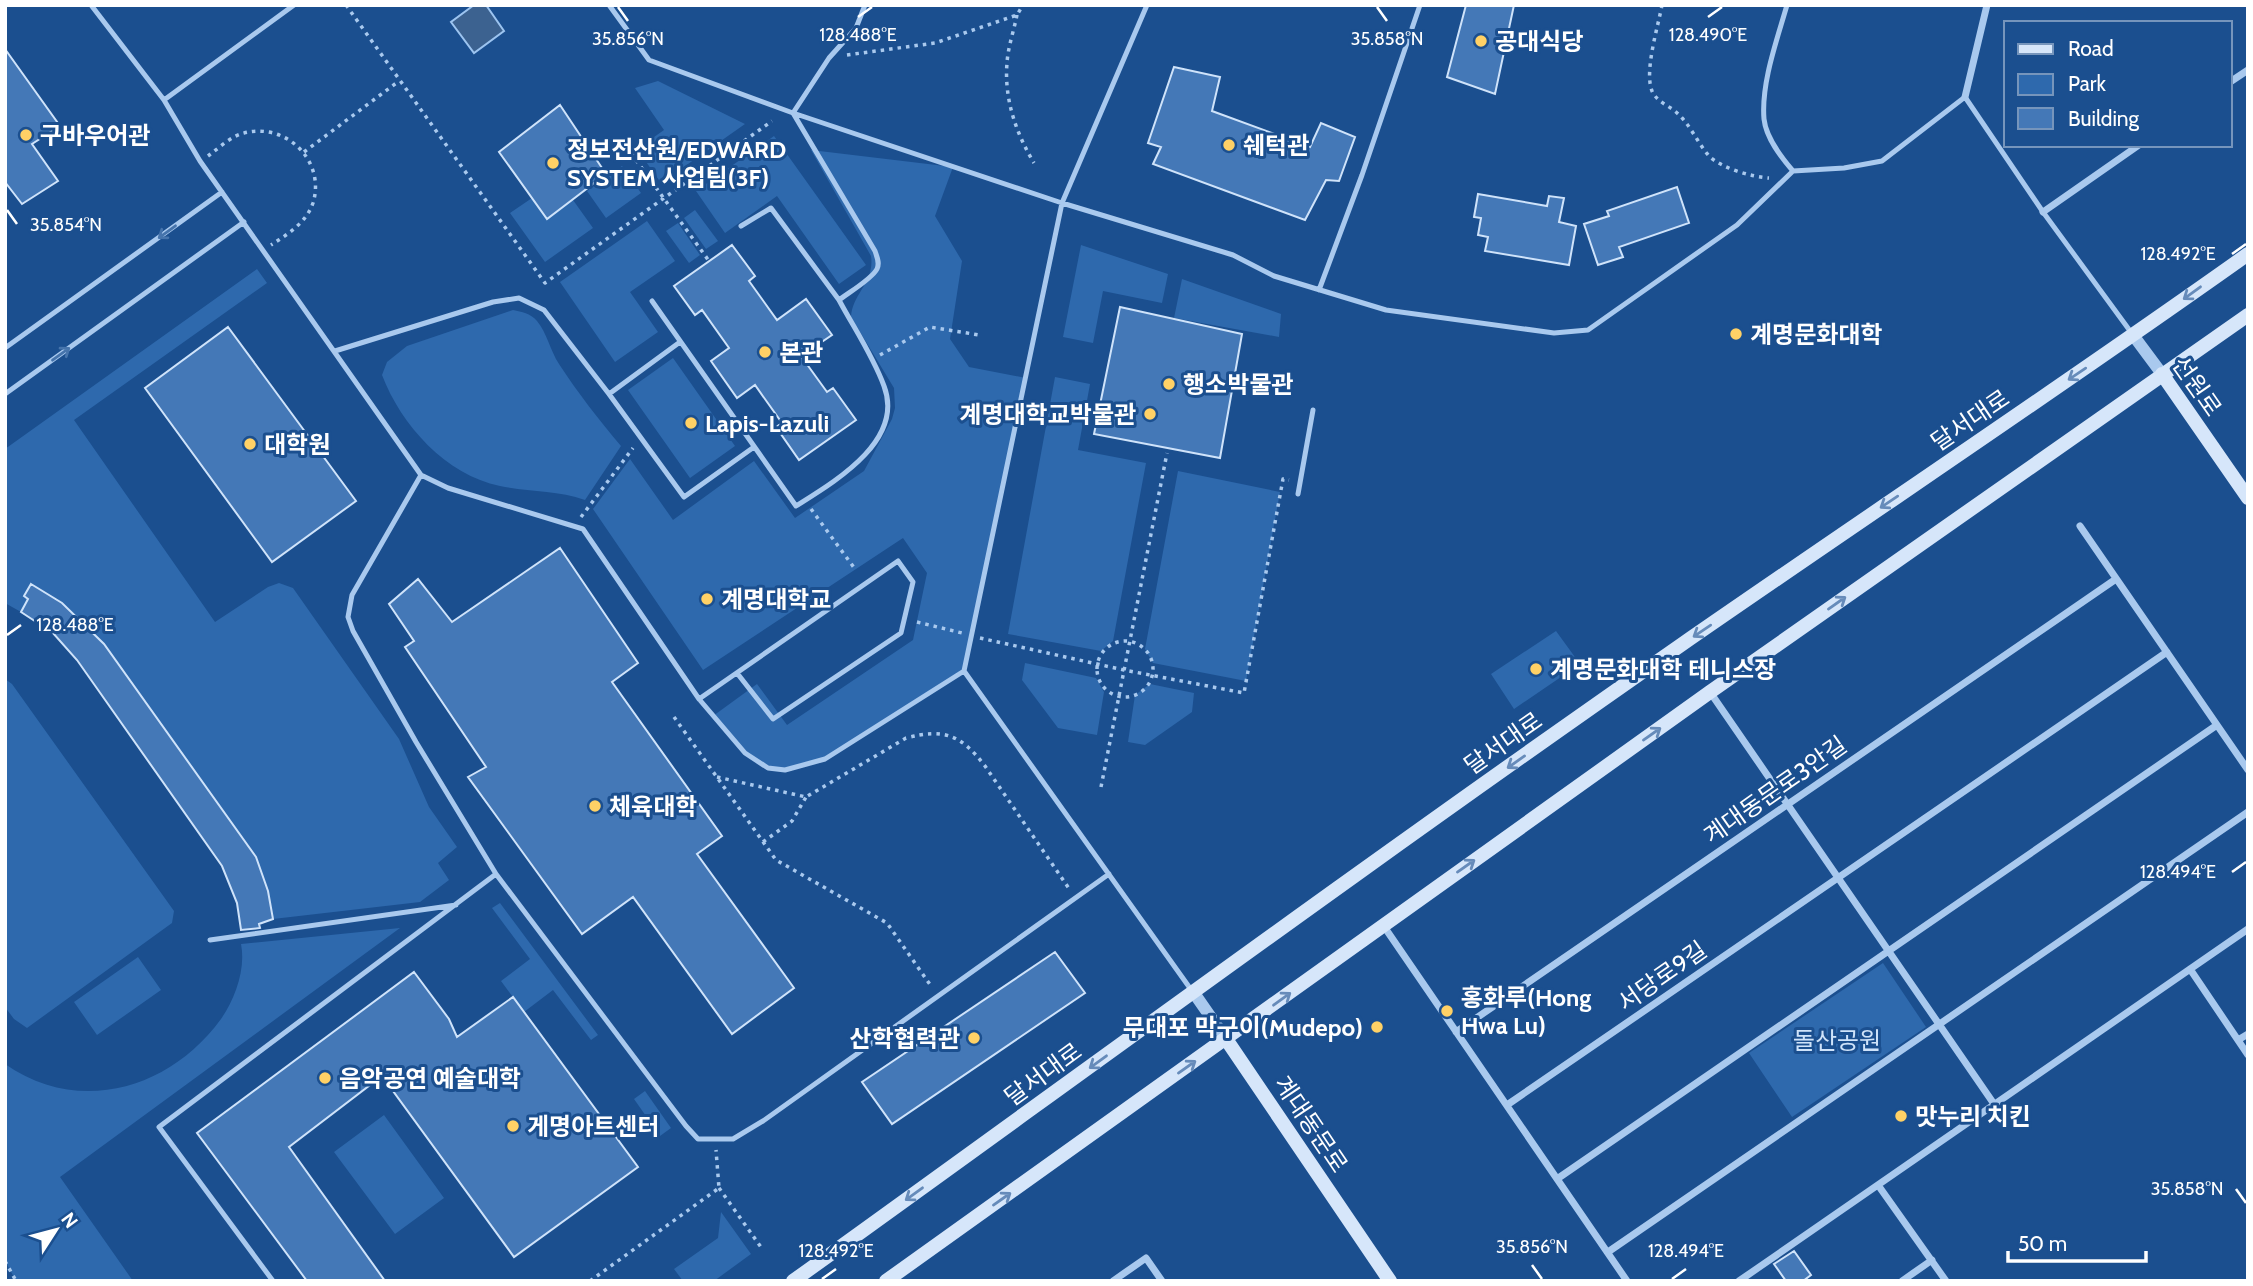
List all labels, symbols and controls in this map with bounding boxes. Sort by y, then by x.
legend [2004,21,2232,147]
text: 128.488°E [819,24,897,46]
text: 128.490°E [1669,24,1747,46]
place label: 공대식당 [1495,27,1583,56]
text: 35.856°N [592,28,664,50]
text: 35.858°N [1351,28,1423,50]
marker: 공대식당 [1473,33,1489,49]
text: Road [2068,36,2114,61]
text: Park [2068,71,2106,96]
text: Building [2068,106,2140,131]
place label: 구바우어관 [40,121,150,150]
marker: 구바우어관 [18,127,34,143]
place label: 쉐턱관 [1243,131,1309,160]
place label: 정보전산원/EDWARD SYSTEM 사업팀(3F) [567,135,786,192]
marker: 쉐턱관 [1221,137,1237,153]
marker: 정보전산원/EDWARD SYSTEM 사업팀(3F) [545,155,561,171]
text: 35.854°N [30,214,102,236]
one-way arrow [158,225,177,239]
text: 128.492°E [2140,243,2216,265]
one-way arrow [2183,286,2202,300]
place label: 계명문화대학 [1750,320,1882,349]
marker: 계명문화대학 [1728,326,1744,342]
place label: 본관 [779,338,823,367]
marker: 본관 [757,344,773,360]
one-way arrow [51,347,70,361]
street label: 선원로 [2166,351,2228,421]
one-way arrow [2068,367,2087,381]
place label: 행소박물관 [1183,370,1293,399]
marker: 행소박물관 [1161,376,1177,392]
street label: 달서대로 [1925,383,2015,457]
place label: 계명대학교박물관 [959,400,1136,429]
marker: 계명대학교박물관 [1142,406,1158,422]
place label: Lapis-Lazuli [705,409,829,438]
marker: Lapis-Lazuli [683,415,699,431]
place label: 대학원 [264,430,330,459]
marker: 대학원 [242,436,258,452]
one-way arrow [1880,495,1900,509]
place label: 계명대학교 [721,585,831,614]
marker: 계명대학교 [699,591,715,607]
one-way arrow [1827,596,1846,610]
text: 128.488°E [36,614,114,636]
one-way arrow [1693,624,1712,638]
place label: 계명문화대학 테니스장 [1550,655,1776,684]
marker: 계명문화대학 테니스장 [1528,661,1544,677]
street label: 달서대로 [1459,706,1547,780]
one-way arrow [1642,727,1661,741]
street label: 계대동문로3안길 [1698,730,1852,850]
one-way arrow [1507,755,1526,769]
place label: 체육대학 [609,792,697,821]
marker: 체육대학 [587,798,603,814]
one-way arrow [1456,859,1475,873]
text: 128.494°E [2140,861,2216,883]
street label: 서당로9길 [1612,935,1712,1017]
place label: 홍화루(Hong Hwa Lu) [1461,983,1591,1040]
one-way arrow [1272,992,1291,1007]
marker: 홍화루(Hong Hwa Lu) [1439,1003,1455,1019]
place label: 무대포 막구이(Mudepo) [1123,1013,1363,1042]
marker: 무대포 막구이(Mudepo) [1369,1019,1385,1035]
place label: 산학협력관 [850,1024,960,1053]
park label: 돌산공원 [1793,1026,1881,1055]
marker: 산학협력관 [966,1030,982,1046]
street label: 달서대로 [999,1036,1087,1112]
one-way arrow [1089,1055,1108,1069]
one-way arrow [1177,1060,1196,1074]
place label: 음악공연 예술대학 [339,1064,521,1093]
marker: 음악공연 예술대학 [317,1070,333,1086]
street label: 계대동문로 [1268,1070,1354,1178]
place label: 맛누리 치킨 [1915,1102,2031,1131]
marker: 맛누리 치킨 [1893,1108,1909,1124]
place label: 게명아트센터 [527,1112,659,1141]
marker: 게명아트센터 [505,1118,521,1134]
text: 35.858°N [2151,1178,2223,1200]
one-way arrow [905,1187,923,1202]
one-way arrow [992,1191,1011,1206]
north arrow [21,1195,91,1265]
text: N [56,1208,83,1232]
scale bar [2008,1220,2146,1264]
text: 50 m [2018,1231,2067,1256]
text: 35.856°N [1496,1236,1568,1258]
text: 128.492°E [798,1240,874,1262]
text: 128.494°E [1648,1240,1724,1262]

